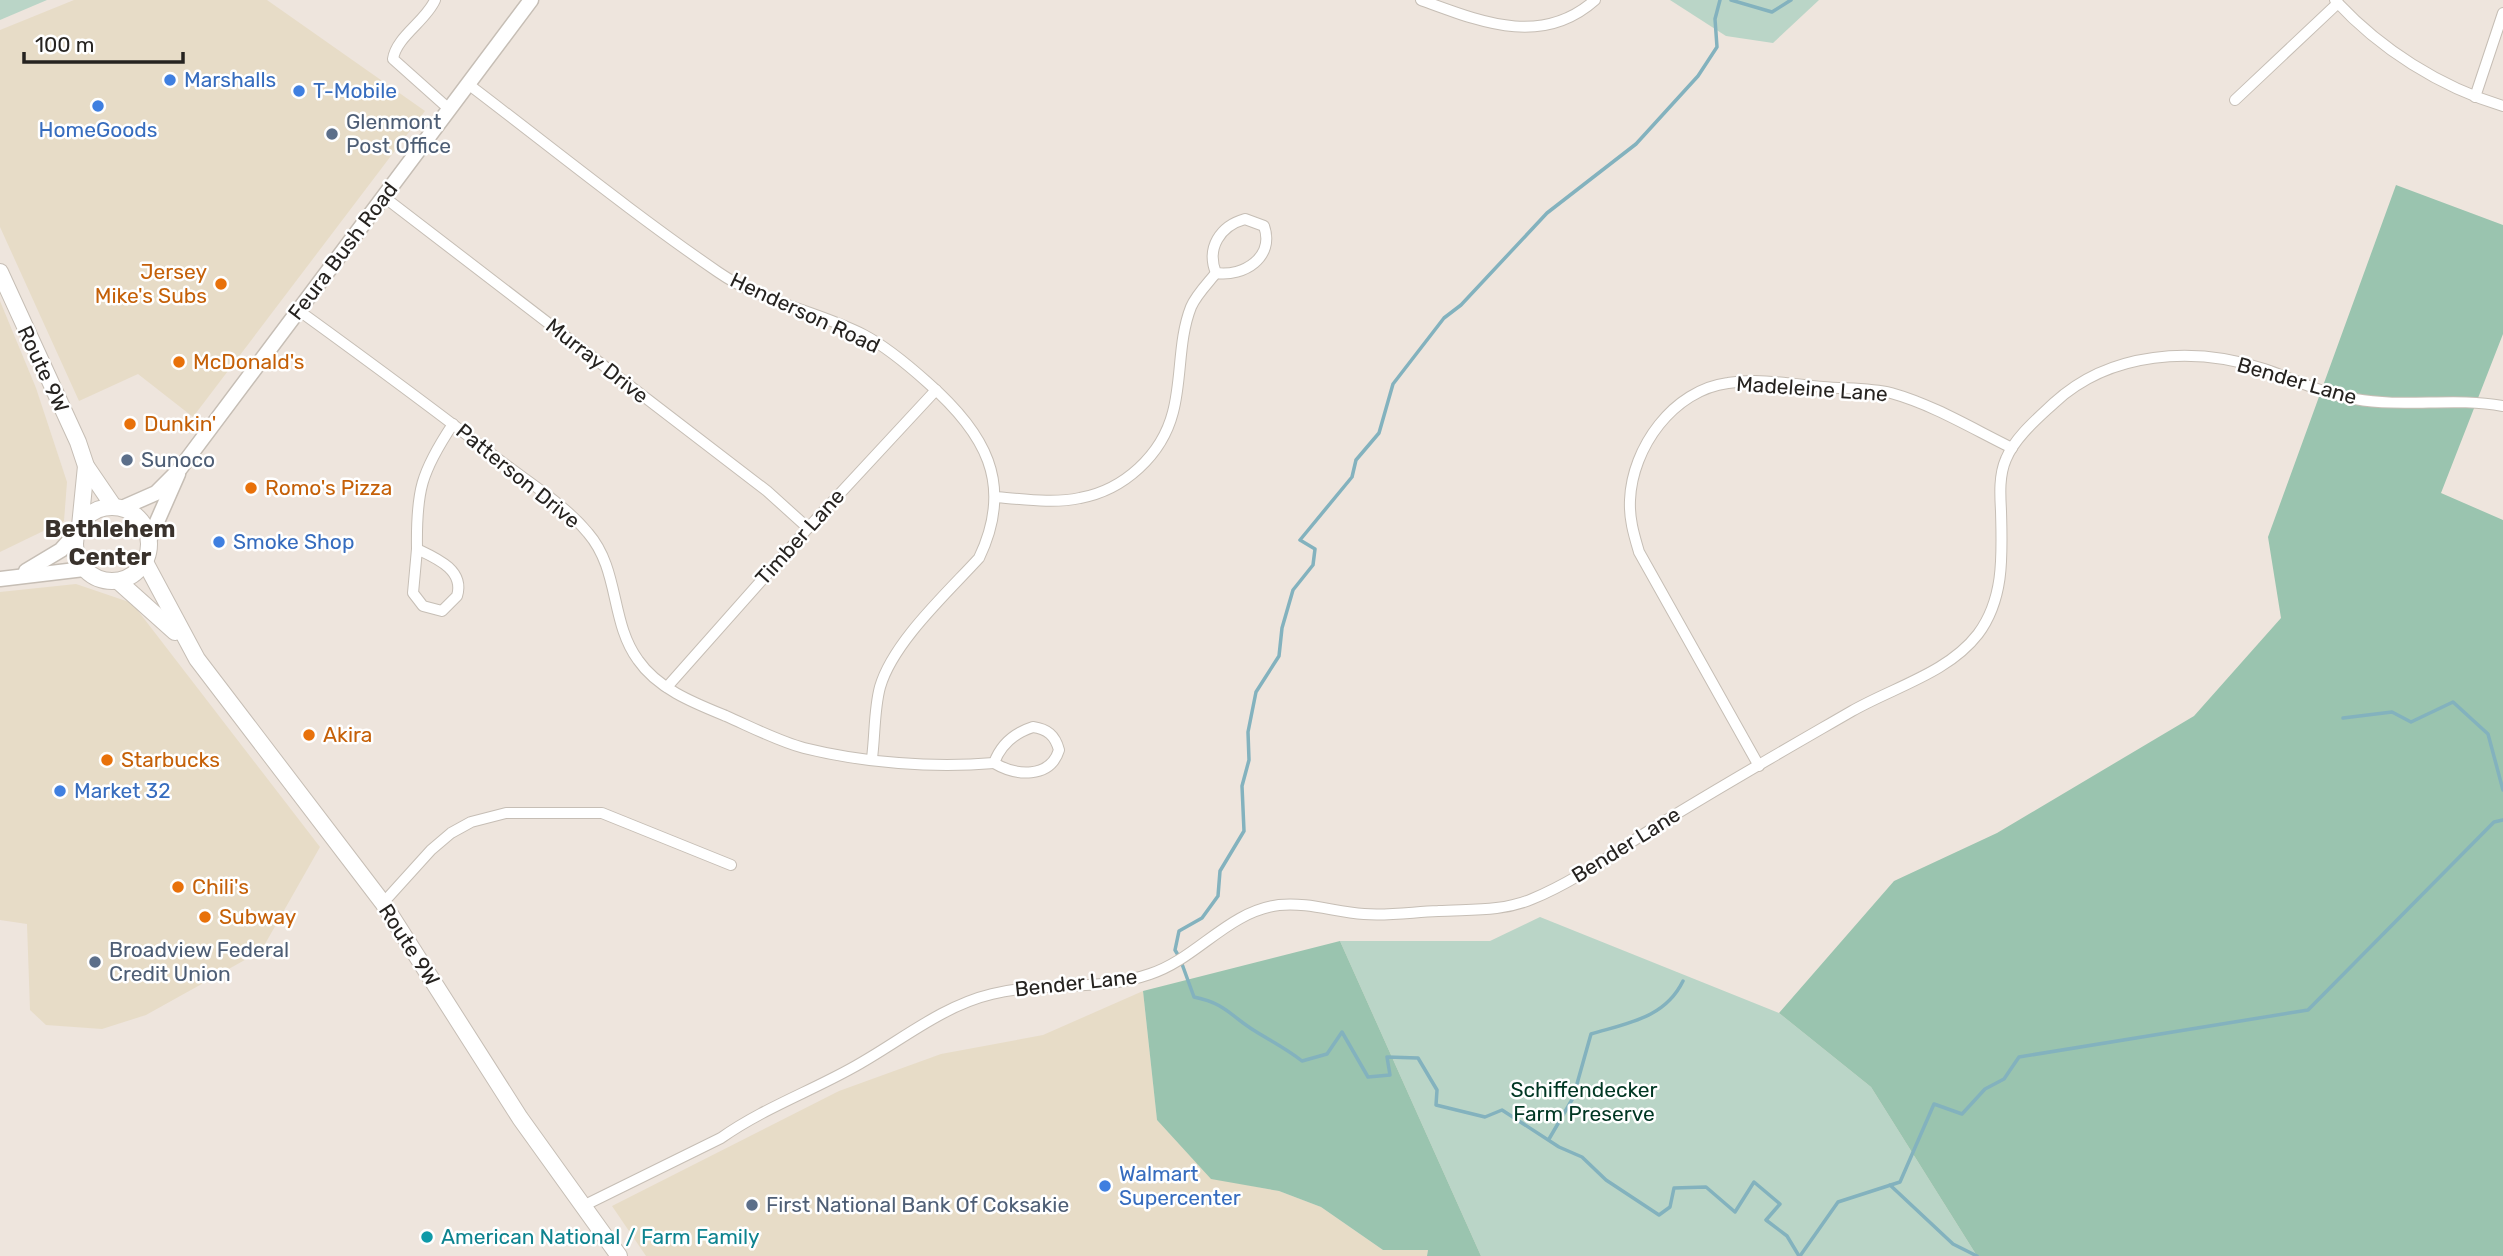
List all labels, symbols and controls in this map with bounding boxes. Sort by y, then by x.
scale bar [24,21,184,65]
text: 100 m [35,32,94,57]
place label: Marshalls [184,67,276,92]
marker: Marshalls [162,72,178,88]
place label: T-Mobile [313,78,397,103]
marker: T-Mobile [291,83,307,99]
marker: HomeGoods [90,98,106,114]
place label: Glenmont Post Office [346,109,451,158]
place label: HomeGoods [38,117,158,142]
marker: Glenmont Post Office [324,126,340,142]
street label: Feura Bush Road [283,177,403,325]
place label: Jersey Mike's Subs [95,259,207,308]
street label: Henderson Road [726,267,884,358]
marker: Jersey Mike's Subs [213,276,229,292]
street label: Murray Drive [541,313,654,408]
street label: Route 9W [13,321,74,416]
place label: McDonald's [193,349,305,374]
street label: Bender Lane [2234,352,2360,410]
marker: McDonald's [171,354,187,370]
street label: Madeleine Lane [1735,371,1889,406]
place label: Dunkin' [144,411,216,436]
marker: Dunkin' [122,416,138,432]
street label: Patterson Drive [451,418,585,533]
place label: Sunoco [141,447,215,472]
marker: Sunoco [119,452,135,468]
place label: Romo's Pizza [265,475,392,500]
marker: Romo's Pizza [243,480,259,496]
street label: Timber Lane [750,483,849,590]
district label: Bethlehem Center [45,515,175,571]
place label: Smoke Shop [233,529,354,554]
marker: Smoke Shop [211,534,227,550]
place label: Akira [323,722,372,747]
marker: Akira [301,727,317,743]
place label: Starbucks [121,747,220,772]
marker: Starbucks [99,752,115,768]
place label: Market 32 [74,778,171,803]
marker: Market 32 [52,783,68,799]
street label: Bender Lane [1567,801,1685,888]
place label: Chili's [192,874,249,899]
marker: Chili's [170,879,186,895]
street label: Route 9W [374,899,445,990]
place label: Subway [219,904,297,929]
marker: Subway [197,909,213,925]
place label: Broadview Federal Credit Union [109,937,289,986]
marker: Broadview Federal Credit Union [87,954,103,970]
street label: Bender Lane [1013,964,1139,1001]
park label: Schiffendecker Farm Preserve [1510,1077,1658,1126]
place label: Walmart Supercenter [1119,1161,1241,1210]
marker: Walmart Supercenter [1097,1178,1113,1194]
place label: First National Bank Of Coksakie [766,1192,1069,1217]
marker: First National Bank Of Coksakie [744,1197,760,1213]
place label: American National / Farm Family [441,1224,760,1249]
marker: American National / Farm Family [419,1229,435,1245]

